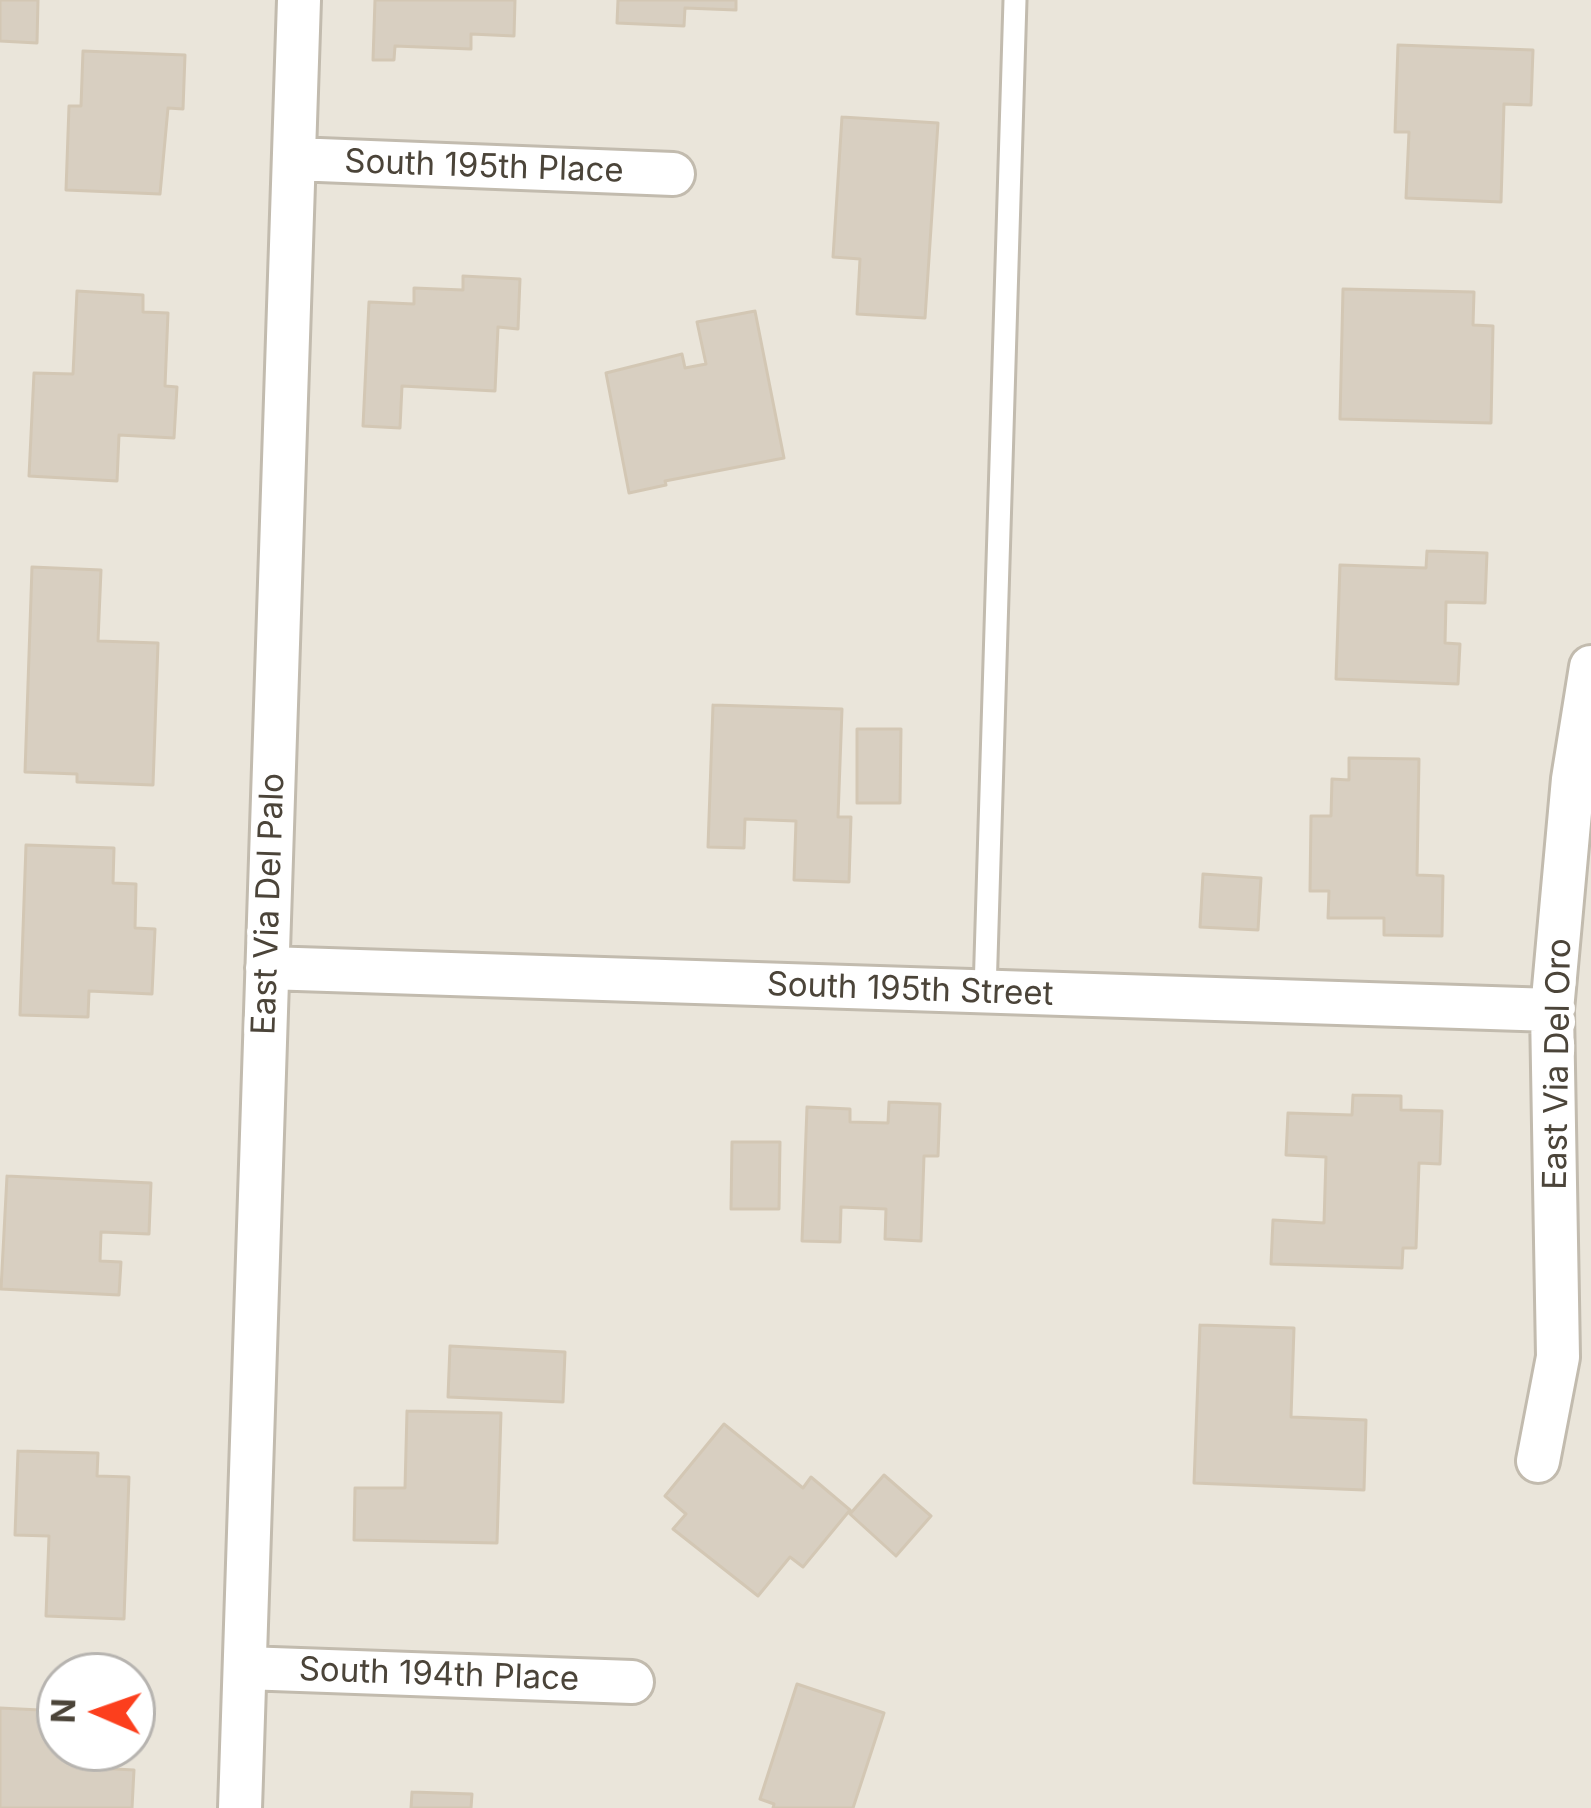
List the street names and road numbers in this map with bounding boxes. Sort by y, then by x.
street label: South 195th Place [344,142,624,192]
street label: East Via Del Palo [245,772,293,1036]
street label: East Via Del Oro [1536,938,1580,1190]
street label: South 195th Street [766,965,1054,1015]
street label: South 194th Place [298,1650,580,1700]

